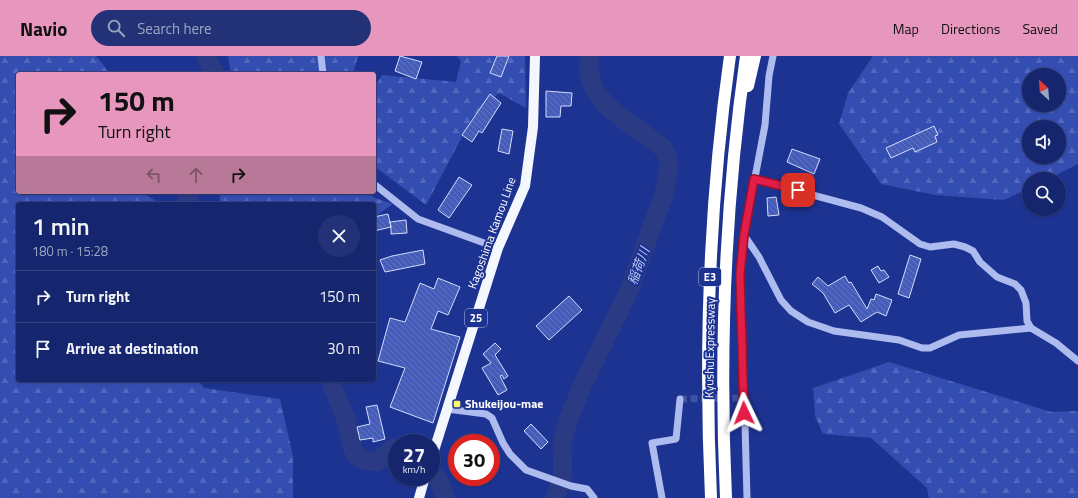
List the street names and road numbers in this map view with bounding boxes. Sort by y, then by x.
street label: Kagoshima Kamou Line [462,174,521,291]
road number: E3 [699,268,721,286]
street label: Kyushu Expressway [699,298,720,398]
road number: 25 [465,309,487,327]

